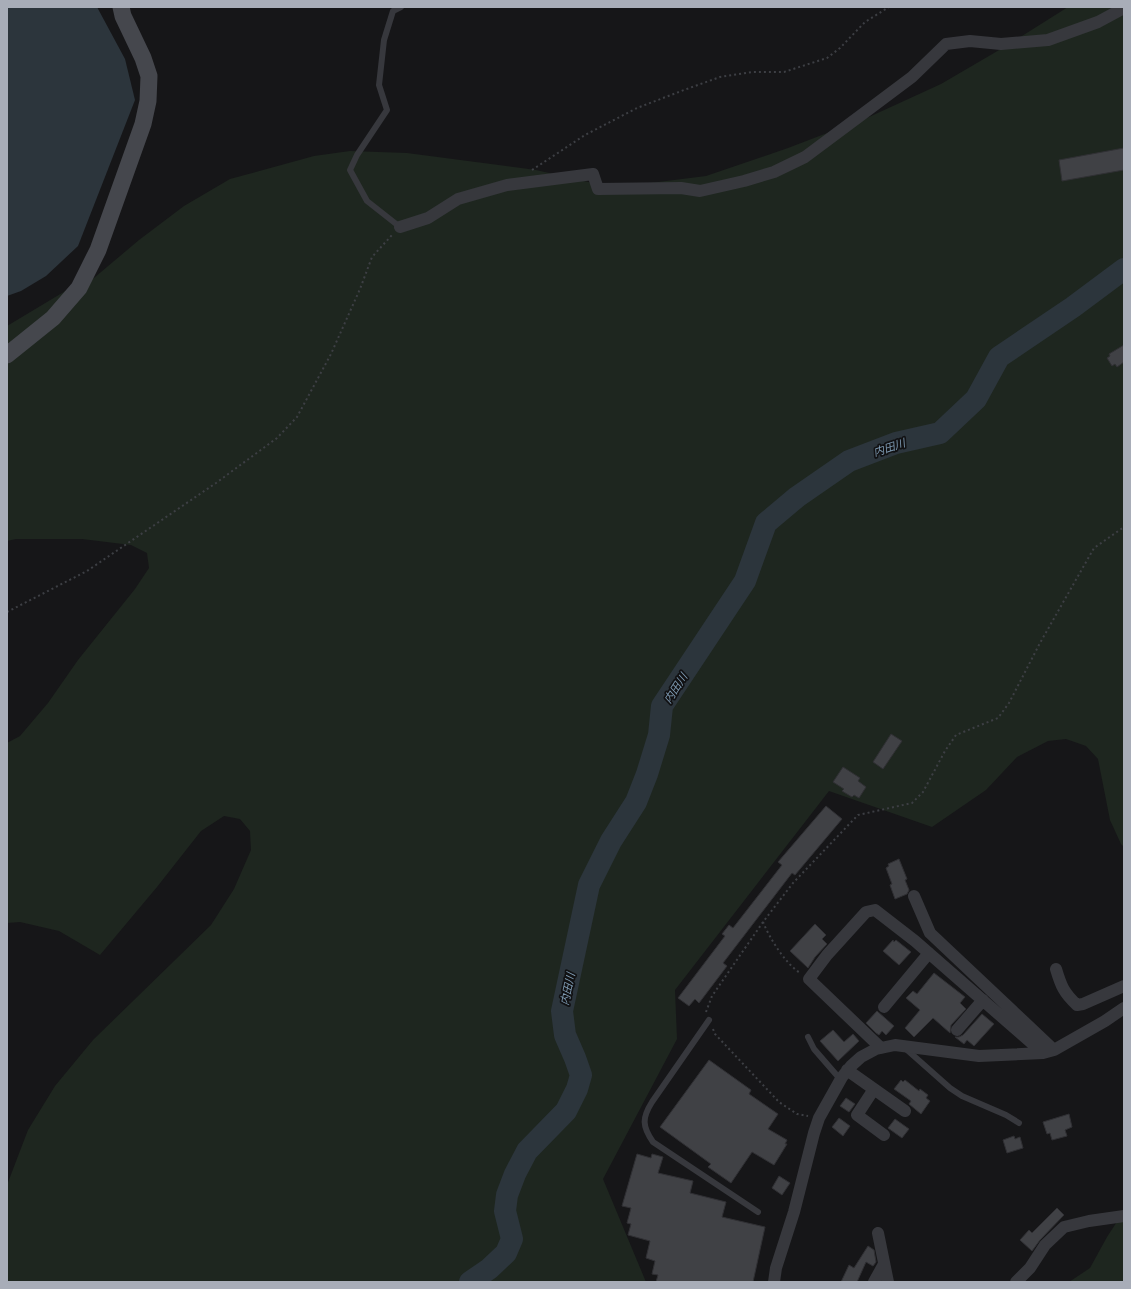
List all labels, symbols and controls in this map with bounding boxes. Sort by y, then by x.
water label: 内田川 [871,435,908,458]
water label: 内田川 [661,670,690,705]
water label: 内田川 [557,971,577,1006]

